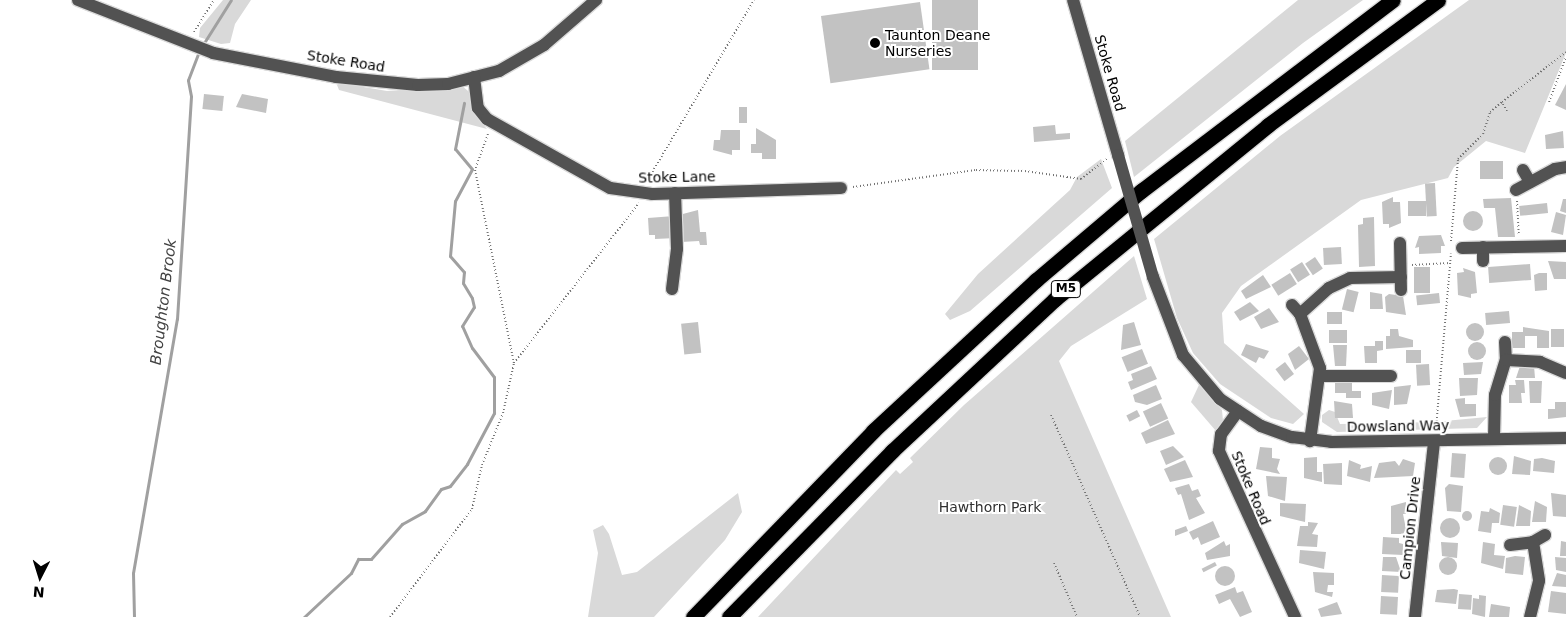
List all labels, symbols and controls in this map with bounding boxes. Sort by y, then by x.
place label: Taunton Deane Nurseries [885,27,990,59]
street label: Stoke Road [1091,33,1129,113]
marker: Taunton Deane Nurseries [869,37,881,49]
street label: Stoke Road [306,47,386,75]
street label: Stoke Lane [638,168,716,186]
water label: Broughton Brook [147,238,181,366]
road number: M5 [1050,280,1082,298]
street label: Dowsland Way [1347,417,1449,435]
street label: Stoke Road [1228,448,1274,528]
street label: Campion Drive [1396,475,1424,581]
park label: Hawthorn Park [939,499,1041,515]
north arrow [15,552,65,602]
text: N [32,583,45,600]

